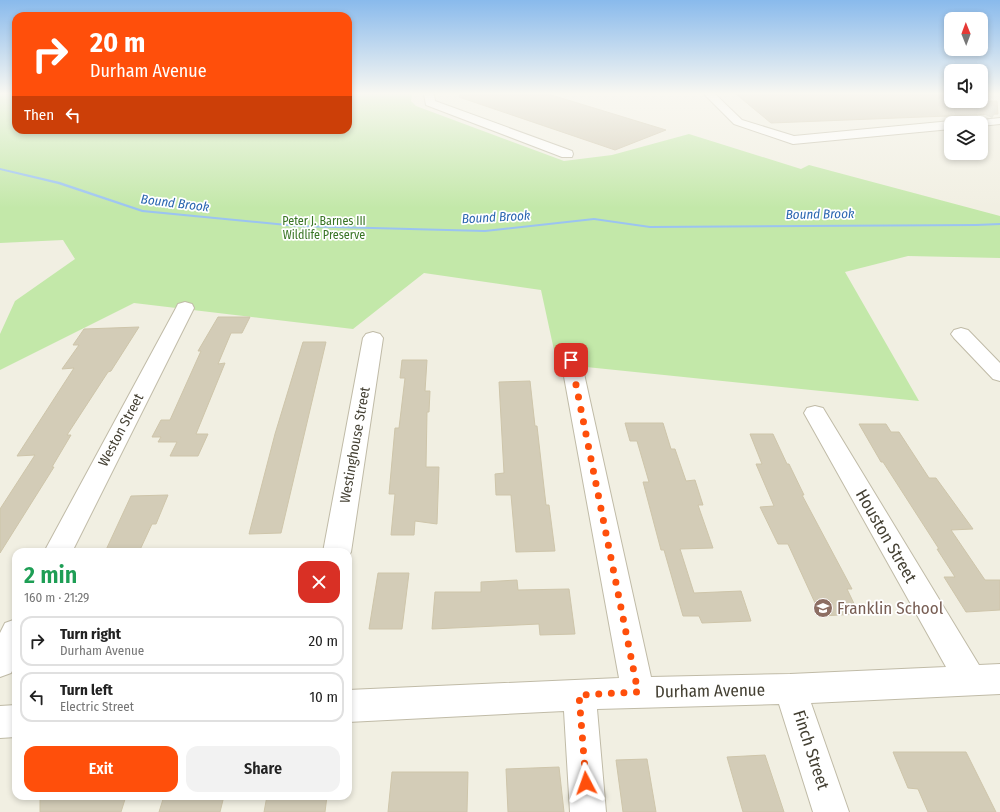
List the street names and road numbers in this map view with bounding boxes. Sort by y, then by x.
street label: Westinghouse Street [336,385,374,505]
street label: Weston Street [95,390,147,469]
street label: Houston Street [851,486,921,587]
street label: Durham Avenue [655,680,765,702]
street label: Finch Street [788,708,834,793]

